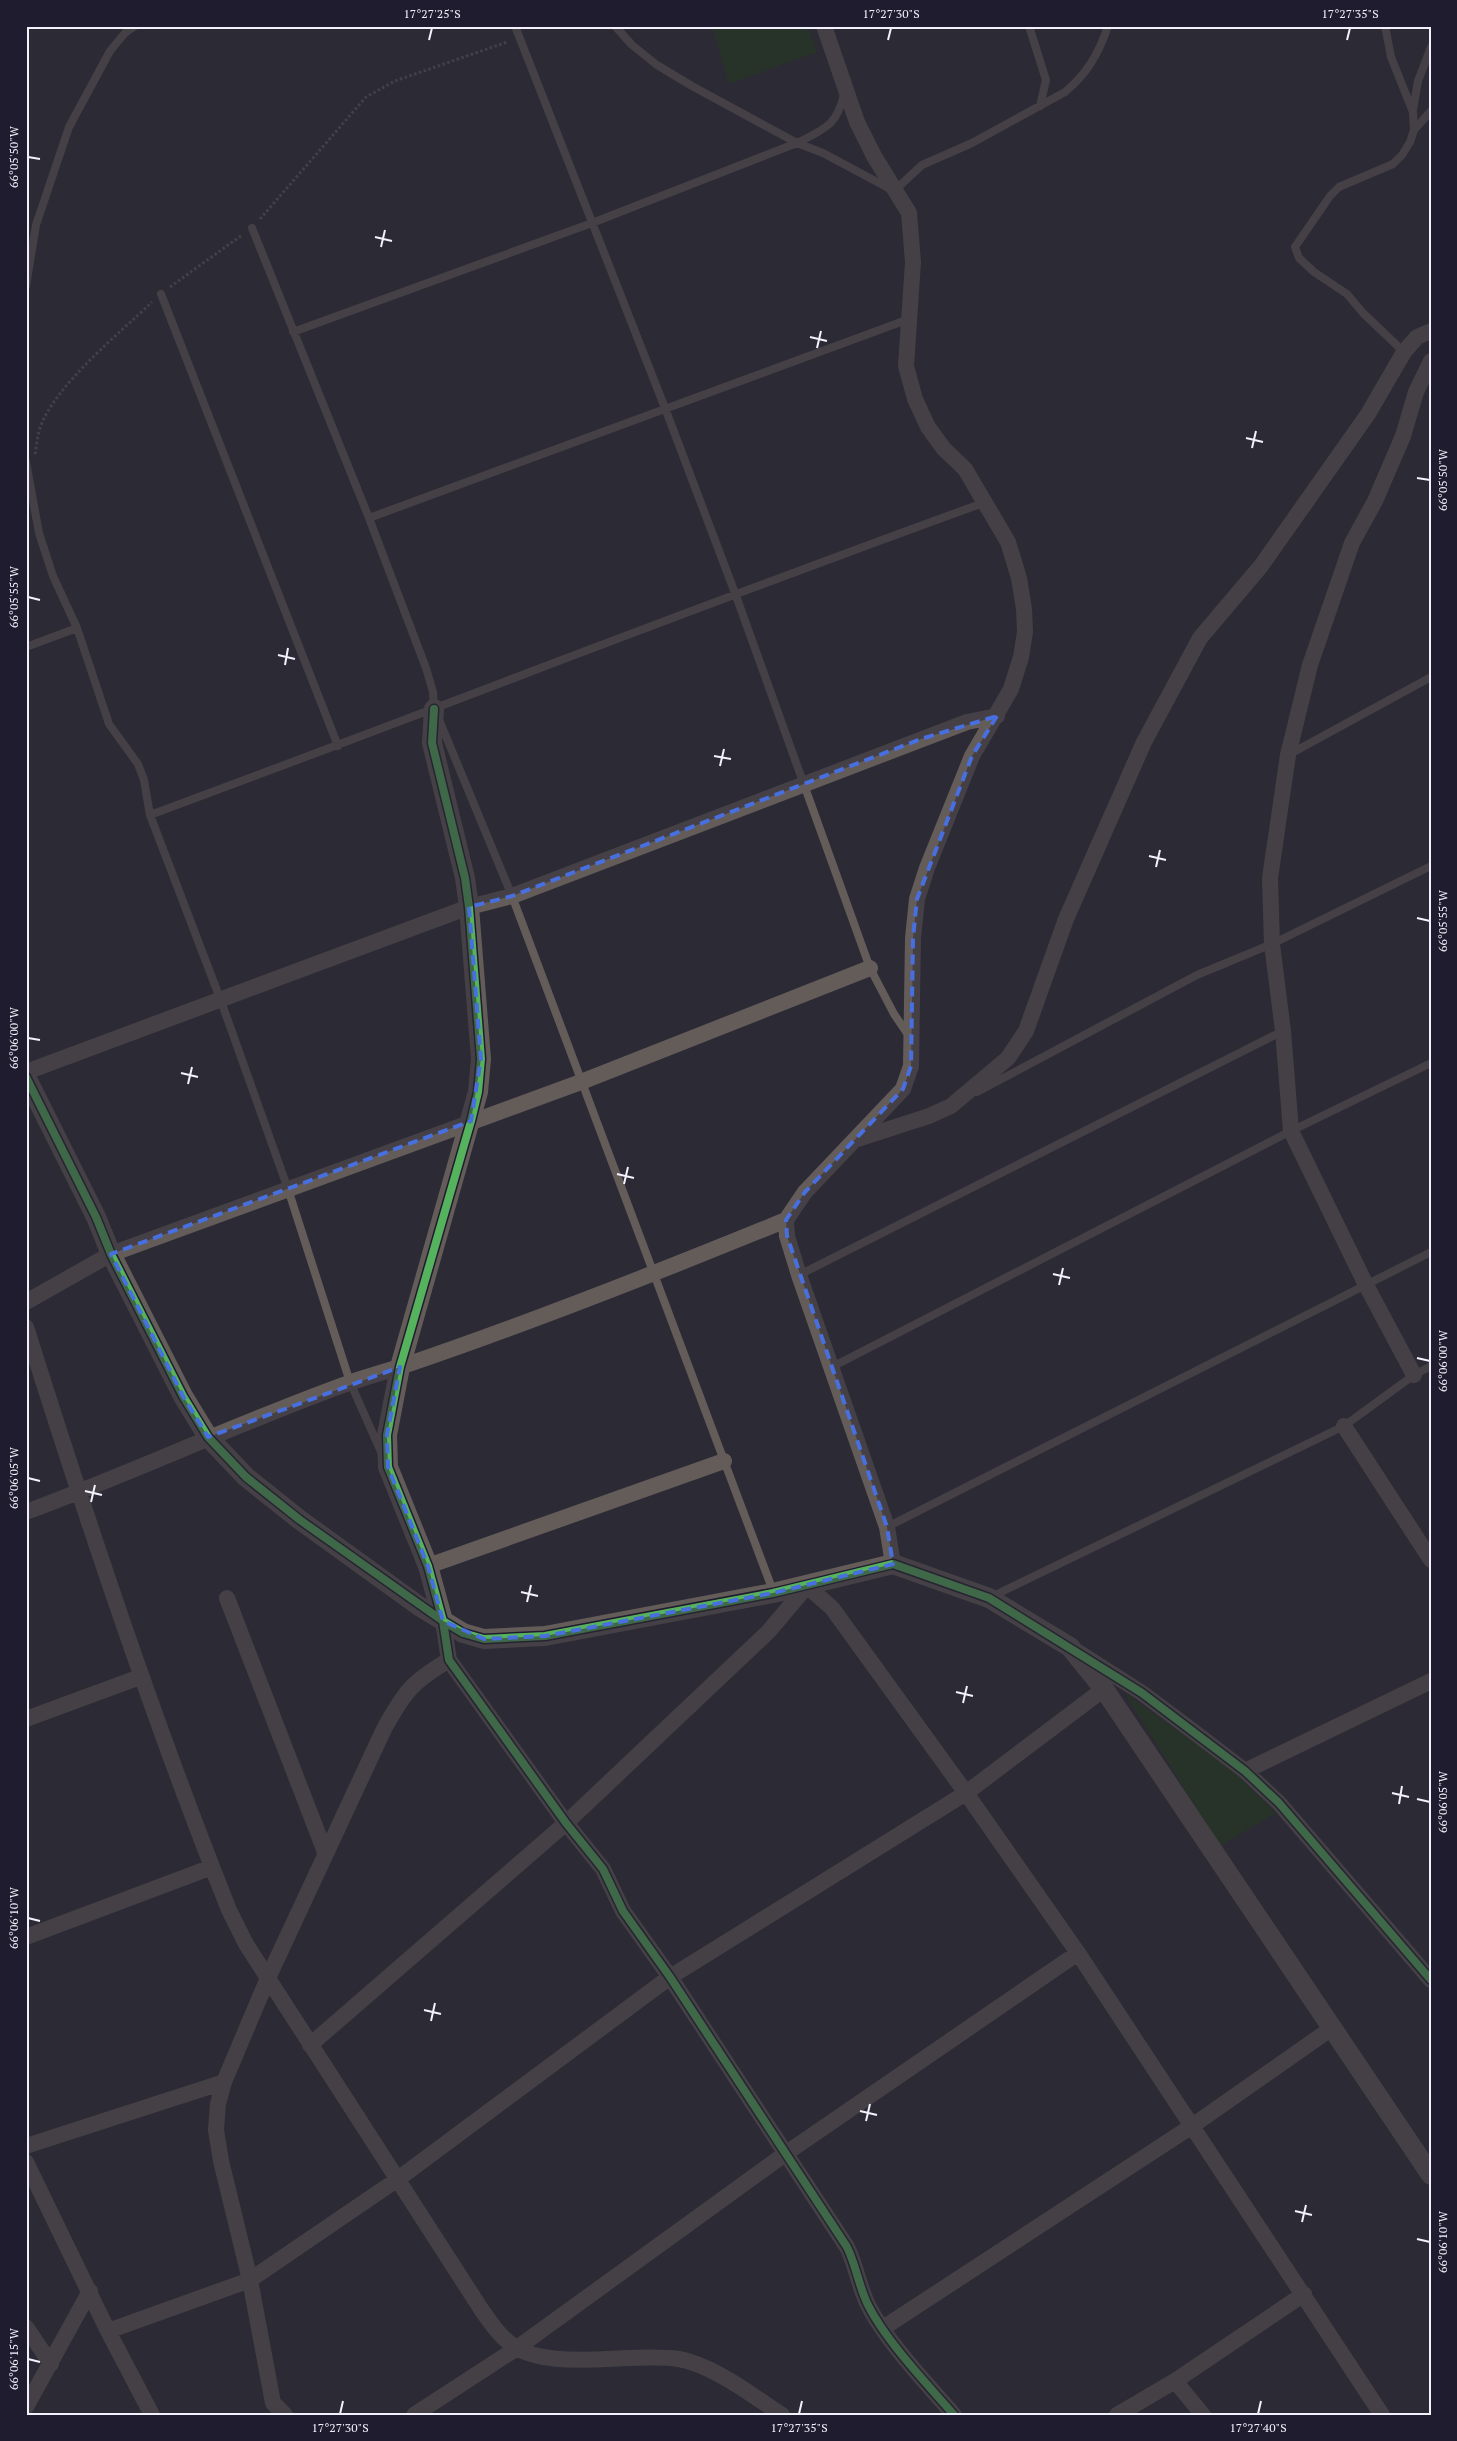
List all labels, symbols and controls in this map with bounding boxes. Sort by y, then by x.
text: 17°27'25"S [403,6,461,21]
text: 17°27'30"S [862,6,920,21]
text: 17°27'35"S [1321,6,1379,21]
text: 66°05'50"W [6,125,21,188]
text: 66°05'50"W [1435,448,1450,511]
text: 66°05'55"W [6,565,21,628]
text: 66°05'55"W [1435,889,1450,952]
text: 66°06'00"W [6,1006,21,1069]
text: 66°06'00"W [1435,1329,1450,1392]
text: 66°06'05"W [6,1446,21,1509]
text: 66°06'05"W [1435,1770,1450,1833]
text: 66°06'10"W [6,1886,21,1949]
text: 66°06'10"W [1435,2210,1450,2273]
text: 66°06'15"W [6,2327,21,2390]
text: 17°27'30"S [311,2420,369,2435]
text: 17°27'35"S [770,2420,828,2435]
text: 17°27'40"S [1229,2420,1287,2435]

